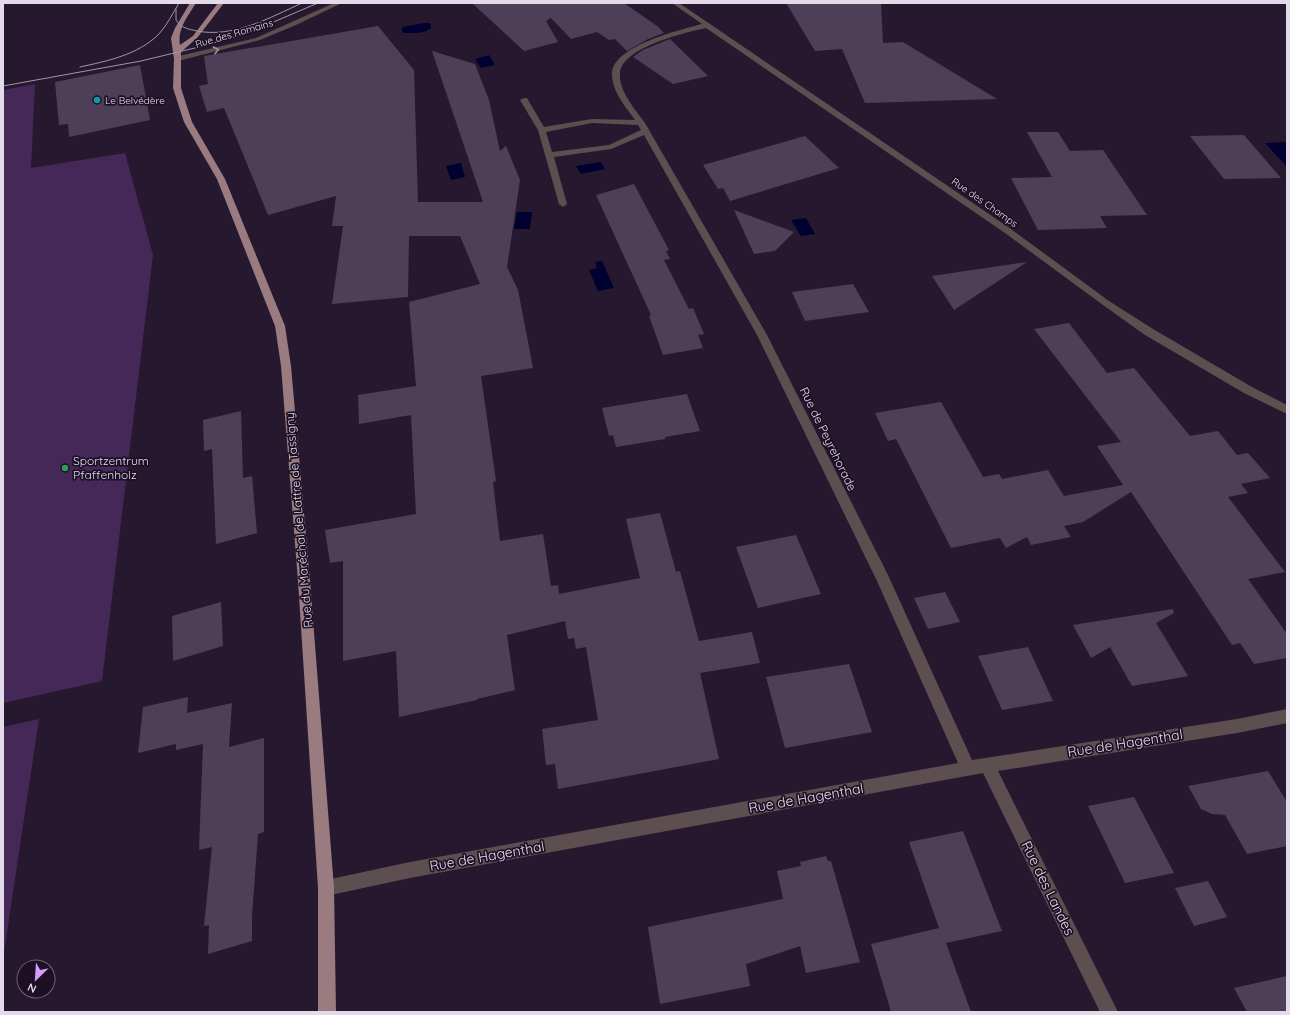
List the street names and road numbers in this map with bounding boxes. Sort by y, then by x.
street label: Rue des Romains [194,16,275,51]
street label: Rue des Champs [949,175,1021,230]
street label: Rue de Peyrehorade [797,384,860,493]
street label: Rue du Maréchal de Lattre de Tassigny [282,412,315,628]
street label: Rue de Hagenthal [1066,725,1184,761]
street label: Rue de Hagenthal [747,779,865,817]
street label: Rue de Hagenthal [428,837,546,875]
street label: Rue des Landes [1017,838,1079,938]

